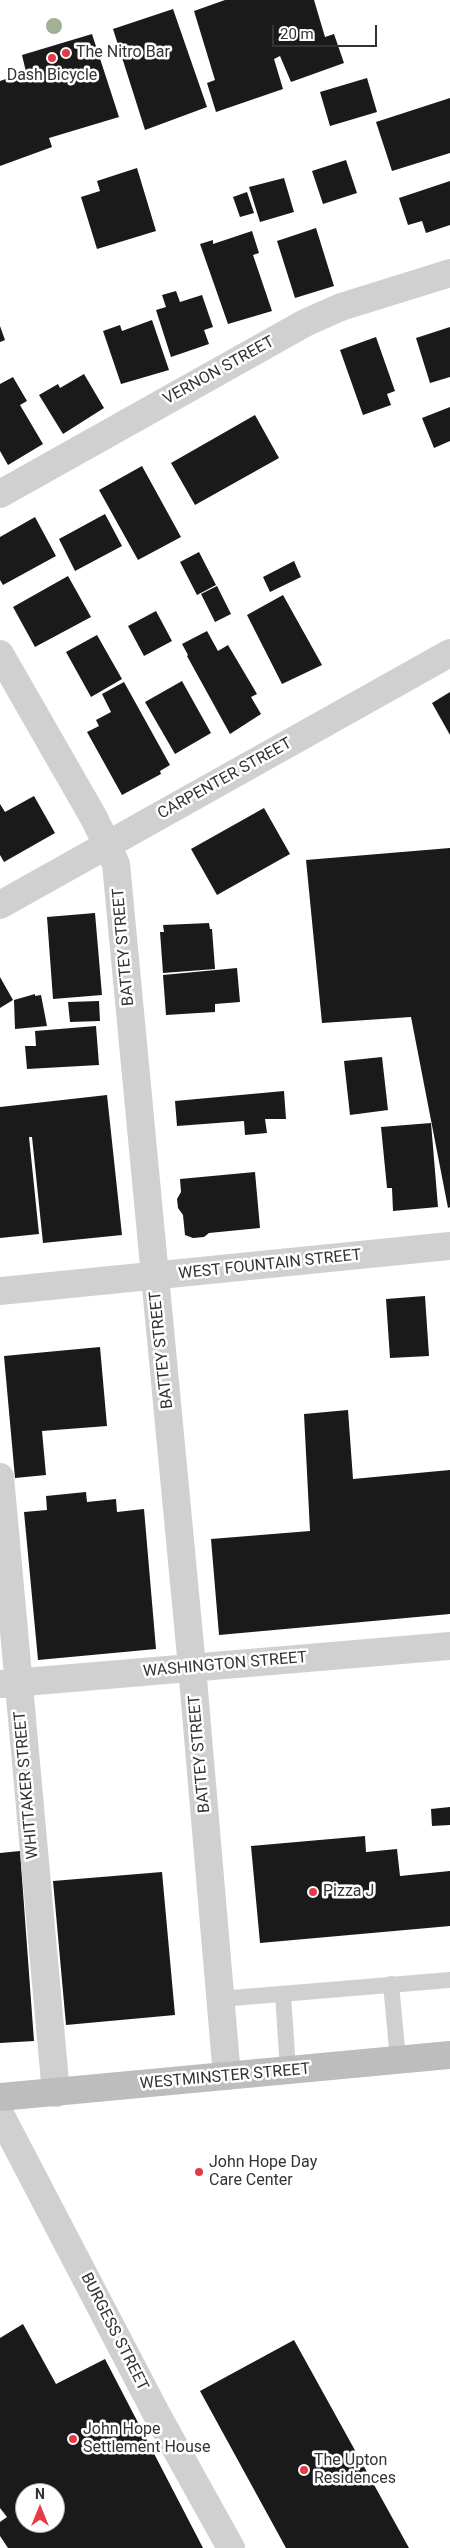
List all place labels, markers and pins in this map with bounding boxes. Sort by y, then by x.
place label: The Nitro Bar [76,43,170,63]
marker: The Nitro Bar [60,47,72,59]
marker: Dash Bicycle [46,52,58,64]
place label: Dash Bicycle [7,66,97,86]
place label: Pizza J [323,1882,374,1902]
marker: Pizza J [307,1886,319,1898]
place label: John Hope Day Care Center [209,2153,317,2191]
marker: John Hope Day Care Center [193,2166,205,2178]
place label: John Hope Settlement House [83,2420,210,2458]
marker: John Hope Settlement House [67,2433,79,2445]
place label: The Upton Residences [314,2451,396,2489]
marker: The Upton Residences [298,2464,310,2476]

